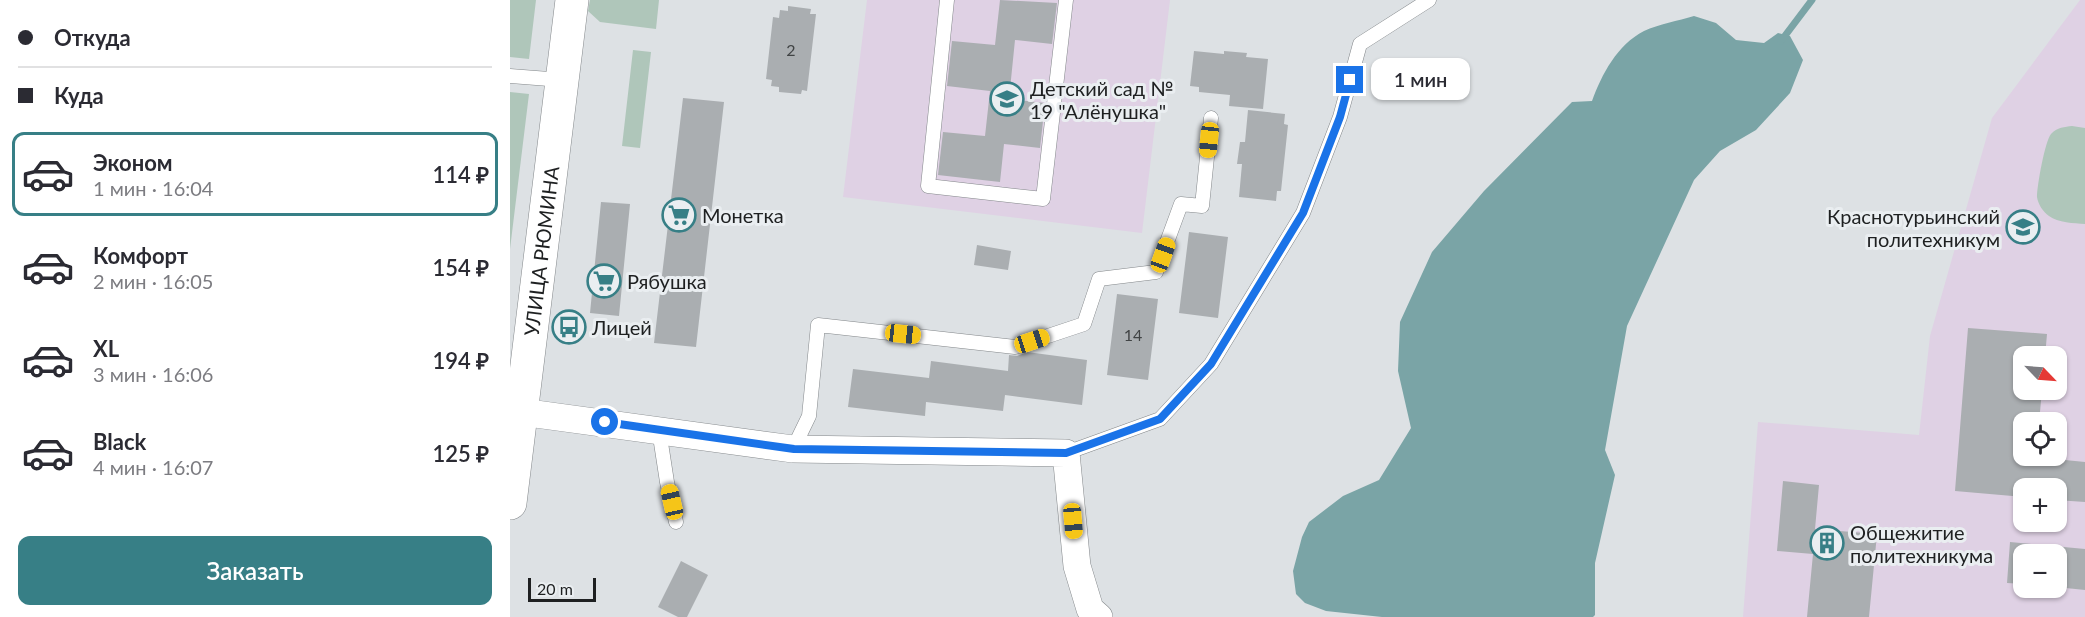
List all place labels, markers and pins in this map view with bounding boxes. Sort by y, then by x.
place label: Детский сад № 19 "Алёнушка" [1030,76,1173,123]
school or university icon: Детский сад № 19 "Алёнушка" [989,81,1025,117]
supermarket icon: Монетка [661,197,697,233]
place label: Монетка [702,203,784,227]
place label: Краснотурьинский политехникум [1827,204,2000,251]
school or university icon: Краснотурьинский политехникум [2005,209,2041,245]
supermarket icon: Рябушка [586,263,622,299]
place label: Рябушка [627,269,707,293]
bus stop icon: Лицей [551,309,587,345]
place label: Лицей [591,315,652,339]
place label: Общежитие политехникума [1850,520,1993,567]
building icon: Общежитие политехникума [1809,525,1845,561]

